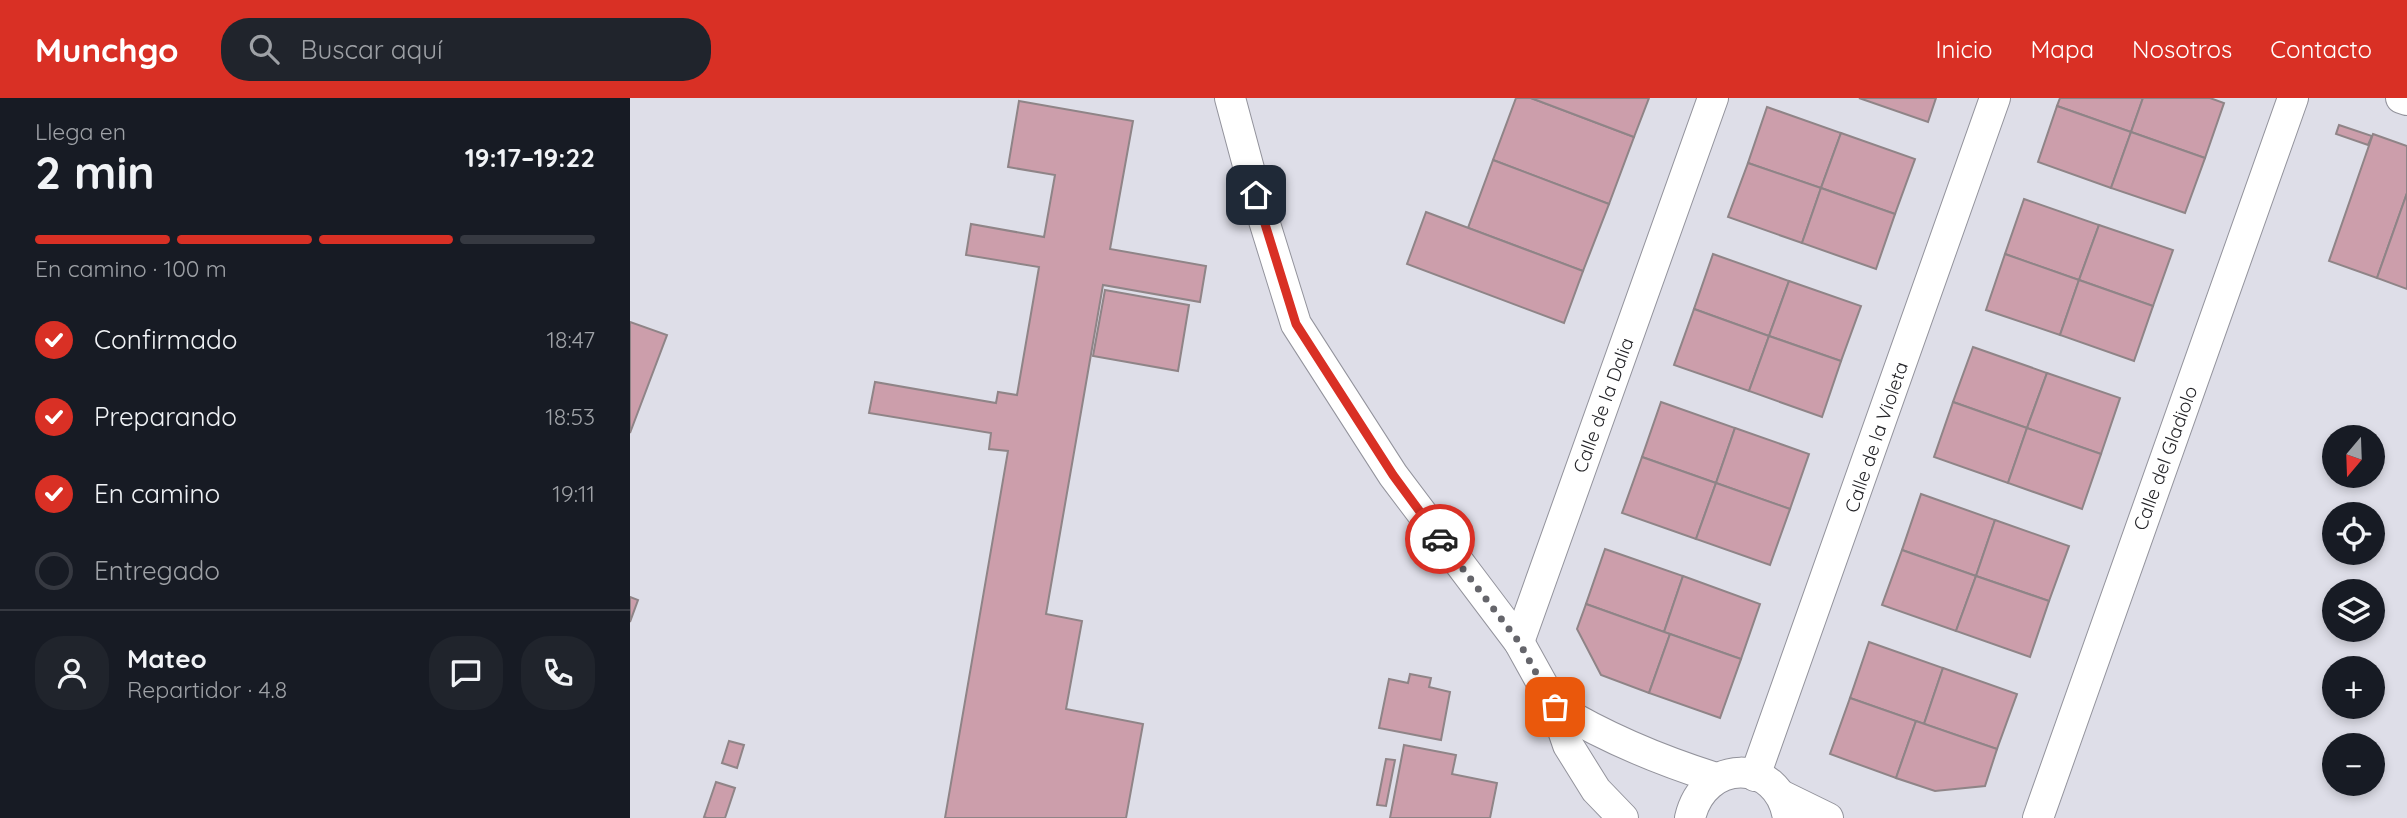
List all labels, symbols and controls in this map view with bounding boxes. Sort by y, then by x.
search box [221,18,711,81]
text: Munchgo [35,29,179,70]
icon: search [245,30,283,68]
text: Buscar aquí [301,33,443,66]
text: Inicio [1935,34,1993,64]
text: Mapa [2031,34,2094,64]
text: Nosotros [2132,34,2232,64]
text: Contacto [2270,34,2372,64]
text: Llega en [35,117,126,146]
text: 19:17–19:22 [465,141,595,174]
text: 2 min [35,143,155,201]
pin [1226,165,1286,225]
icon: home [1237,176,1275,214]
text: En camino · 100 m [35,254,227,283]
icon: check [35,321,73,359]
text: Confirmado [94,323,238,356]
text: 18:47 [547,325,595,354]
street label: Calle de la Dalia [1567,334,1639,476]
street label: Calle de la Violeta [1839,358,1913,516]
street label: Calle del Gladiolo [2128,382,2202,534]
icon: check [35,398,73,436]
text: Preparando [94,400,237,433]
text: 18:53 [545,402,595,431]
north arrow [2322,425,2385,488]
map controls [2322,425,2385,796]
icon: check [35,475,73,513]
text: En camino [94,477,220,510]
text: 19:11 [552,479,595,508]
button: locate [2322,502,2385,565]
courier [1405,504,1475,574]
icon: car [1421,520,1459,558]
text: Entregado [94,554,220,587]
button: layers [2322,579,2385,642]
button: person [35,636,109,710]
button: chat [429,636,503,710]
button: phone [521,636,595,710]
text: Mateo [127,642,207,675]
button: + [2322,656,2385,719]
text: Repartidor · 4.8 [127,675,287,704]
pin [1525,677,1585,737]
icon: bag [1536,688,1574,726]
button: − [2322,733,2385,796]

